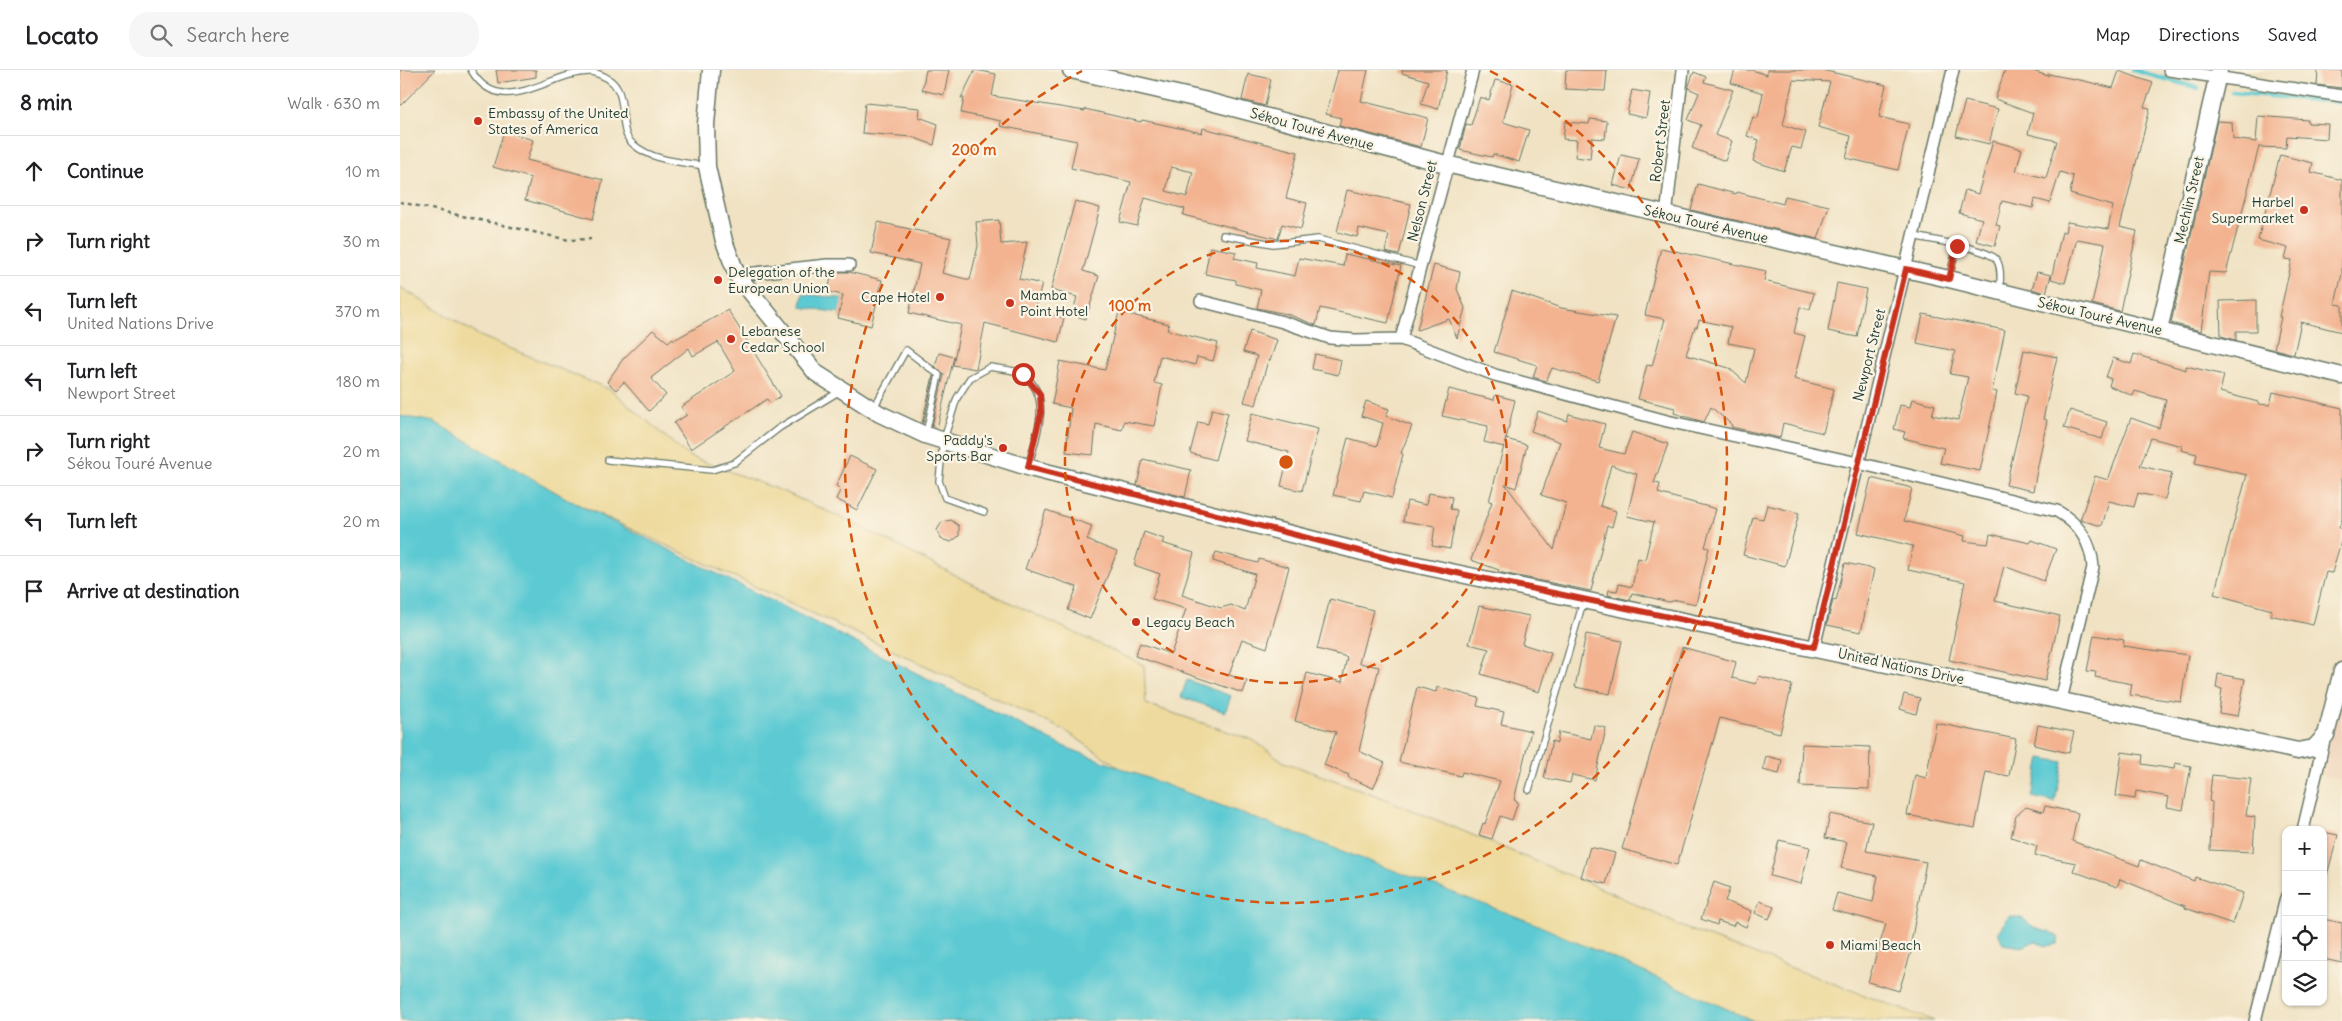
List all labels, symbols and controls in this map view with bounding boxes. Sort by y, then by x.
search box [129,12,479,57]
text: Locato [25,20,99,50]
icon: search [147,21,175,49]
text: Search here [187,23,290,47]
text: Map [2095,23,2130,46]
text: Directions [2158,23,2240,46]
text: Saved [2268,23,2317,46]
text: 8 min [20,89,72,116]
text: Walk · 630 m [287,93,380,113]
street label: Robert Street [1646,98,1674,183]
place label: Embassy of the United States of America [488,104,629,138]
street label: Sékou Touré Avenue [1248,104,1376,154]
marker: Embassy of the United States of America [472,115,484,127]
text: 200 m [952,140,996,159]
street label: Mechlin Street [2170,154,2208,245]
icon: ahead [20,157,48,185]
street label: Nelson Street [1403,158,1441,244]
text: Continue [67,159,144,183]
text: 10 m [345,161,380,181]
place label: Harbel Supermarket [2212,193,2294,227]
street label: Sékou Touré Avenue [1642,201,1770,247]
marker: Harbel Supermarket [2298,204,2310,216]
icon: right [20,227,48,255]
text: Turn right [67,229,150,253]
text: 30 m [343,231,380,251]
route end [1946,235,1969,258]
place label: Delegation of the European Union [728,263,835,297]
marker: Delegation of the European Union [712,274,724,286]
place label: Mamba Point Hotel [1020,286,1088,320]
place label: Cape Hotel [861,288,930,306]
text: Turn left [67,289,137,313]
marker: Cape Hotel [934,291,946,303]
street label: Sékou Touré Avenue [2036,293,2164,339]
text: 100 m [1109,296,1151,315]
icon: left [20,297,48,325]
marker: Mamba Point Hotel [1004,297,1016,309]
text: 370 m [335,301,380,321]
street label: Newport Street [1849,306,1889,403]
text: United Nations Drive [67,313,214,333]
place label: Lebanese Cedar School [741,322,825,356]
marker: Lebanese Cedar School [725,333,737,345]
text: Turn left [67,359,137,383]
route start [1012,363,1035,386]
icon: left [20,367,48,395]
text: 180 m [336,371,380,391]
text: Newport Street [67,383,176,403]
text: Turn right [67,429,150,453]
place label: Paddy's Sports Bar [926,431,993,465]
icon: right [20,437,48,465]
text: 20 m [343,441,380,461]
marker: Paddy's Sports Bar [997,442,1009,454]
text: Sékou Touré Avenue [67,453,213,473]
centre of rings [1277,453,1295,471]
icon: left [20,507,48,535]
text: Turn left [67,509,137,533]
text: 20 m [343,511,380,531]
icon: arrive [20,577,48,605]
text: Arrive at destination [67,579,240,603]
place label: Legacy Beach [1146,613,1235,631]
marker: Legacy Beach [1130,616,1142,628]
street label: United Nations Drive [1836,644,1966,688]
map controls [2282,826,2327,1006]
button: + [2282,826,2327,871]
button: − [2282,871,2327,916]
button: locate [2282,916,2327,961]
place label: Miami Beach [1840,936,1921,954]
marker: Miami Beach [1824,939,1836,951]
button: layers [2282,961,2327,1006]

